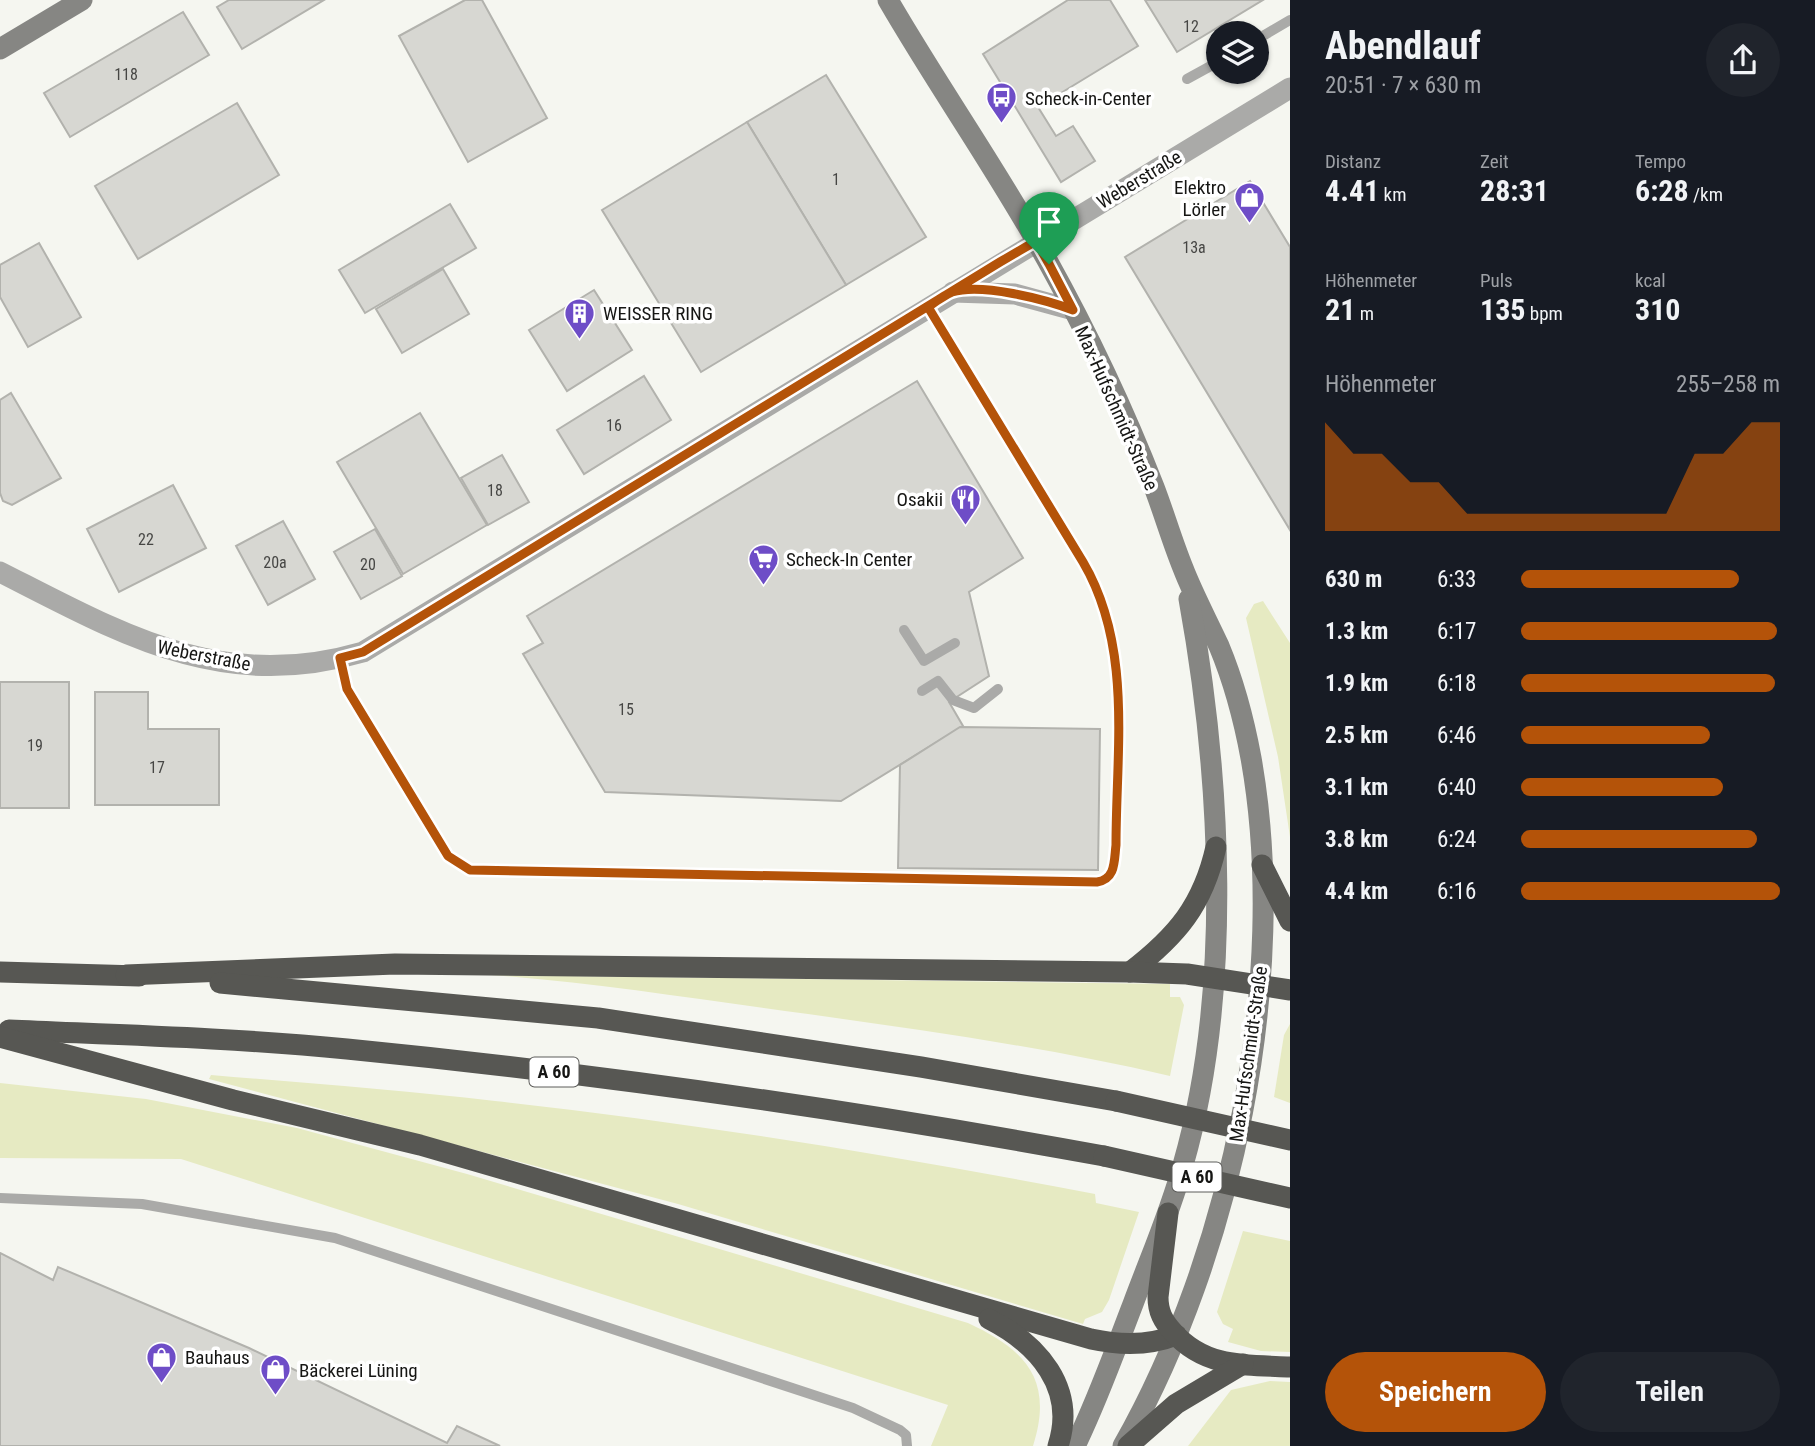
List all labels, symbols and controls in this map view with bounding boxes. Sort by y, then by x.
house number: 12 [1183,17,1199,36]
map controls [1206,21,1269,84]
button: layers [1206,21,1269,84]
button: share [1706,23,1780,97]
text: Abendlauf [1325,24,1481,68]
house number: 118 [114,65,138,84]
text: 20:51 · 7 × 630 m [1325,72,1481,99]
bus stop icon: Scheck-in-Center [985,81,1019,125]
place label: Scheck-in-Center [1025,87,1151,110]
street label: Weberstraße [1093,145,1186,214]
text: Distanz [1325,150,1381,173]
text: Zeit [1480,150,1509,173]
text: Tempo [1635,150,1686,173]
house number: 1 [832,170,840,189]
text: 4.41 [1325,173,1379,208]
text: 28:31 [1480,173,1549,208]
text: 6:28 [1635,173,1689,208]
place label: Elektro Lörler [1174,176,1226,221]
shop icon: Elektro Lörler [1232,181,1266,225]
text: km [1379,183,1406,206]
text: /km [1689,183,1723,206]
pin [1019,192,1079,264]
icon: arrive [1030,203,1068,241]
house number: 13a [1182,238,1206,257]
text: Höhenmeter [1325,269,1417,292]
text: Puls [1480,269,1513,292]
text: kcal [1635,269,1666,292]
text: 21 [1325,292,1355,327]
text: 135 [1480,292,1525,327]
text: 310 [1635,292,1680,327]
building icon: WEISSER RING [563,296,597,340]
place label: WEISSER RING [603,302,713,325]
text: m [1355,302,1374,325]
text: bpm [1525,302,1563,325]
street label: Max-Hufschmidt-Straße [1070,323,1163,494]
text: Höhenmeter [1325,371,1437,398]
text: 255–258 m [1676,371,1780,398]
house number: 16 [606,416,622,435]
house number: 18 [487,481,503,500]
restaurant icon: Osakii [949,482,983,526]
place label: Osakii [897,488,943,511]
house number: 22 [138,530,154,549]
supermarket icon: Scheck-In Center [746,542,780,586]
place label: Scheck-In Center [786,548,912,571]
house number: 20a [263,553,287,572]
house number: 20 [360,555,376,574]
text: 630 m [1325,566,1382,593]
text: 6:33 [1437,566,1476,593]
text: 1.3 km [1325,618,1388,645]
text: 6:17 [1437,618,1476,645]
street label: Weberstraße [155,635,253,676]
text: 1.9 km [1325,670,1388,697]
text: 6:18 [1437,670,1476,697]
house number: 15 [618,700,634,719]
text: 2.5 km [1325,722,1388,749]
text: 6:46 [1437,722,1476,749]
house number: 19 [27,736,43,755]
house number: 17 [149,758,165,777]
text: 3.1 km [1325,774,1388,801]
text: 6:40 [1437,774,1476,801]
text: 3.8 km [1325,826,1388,853]
text: 6:24 [1437,826,1476,853]
text: 4.4 km [1325,878,1388,905]
text: 6:16 [1437,878,1476,905]
street label: Max-Hufschmidt-Straße [1225,965,1272,1143]
road number: A 60 [530,1058,578,1086]
road number: A 60 [1172,1162,1222,1192]
shop icon: Bauhaus [145,1340,179,1384]
place label: Bauhaus [185,1346,250,1369]
button: Speichern [1325,1352,1546,1432]
button: Teilen [1560,1352,1780,1432]
shop icon: Bäckerei Lüning [259,1353,293,1397]
place label: Bäckerei Lüning [299,1359,418,1382]

